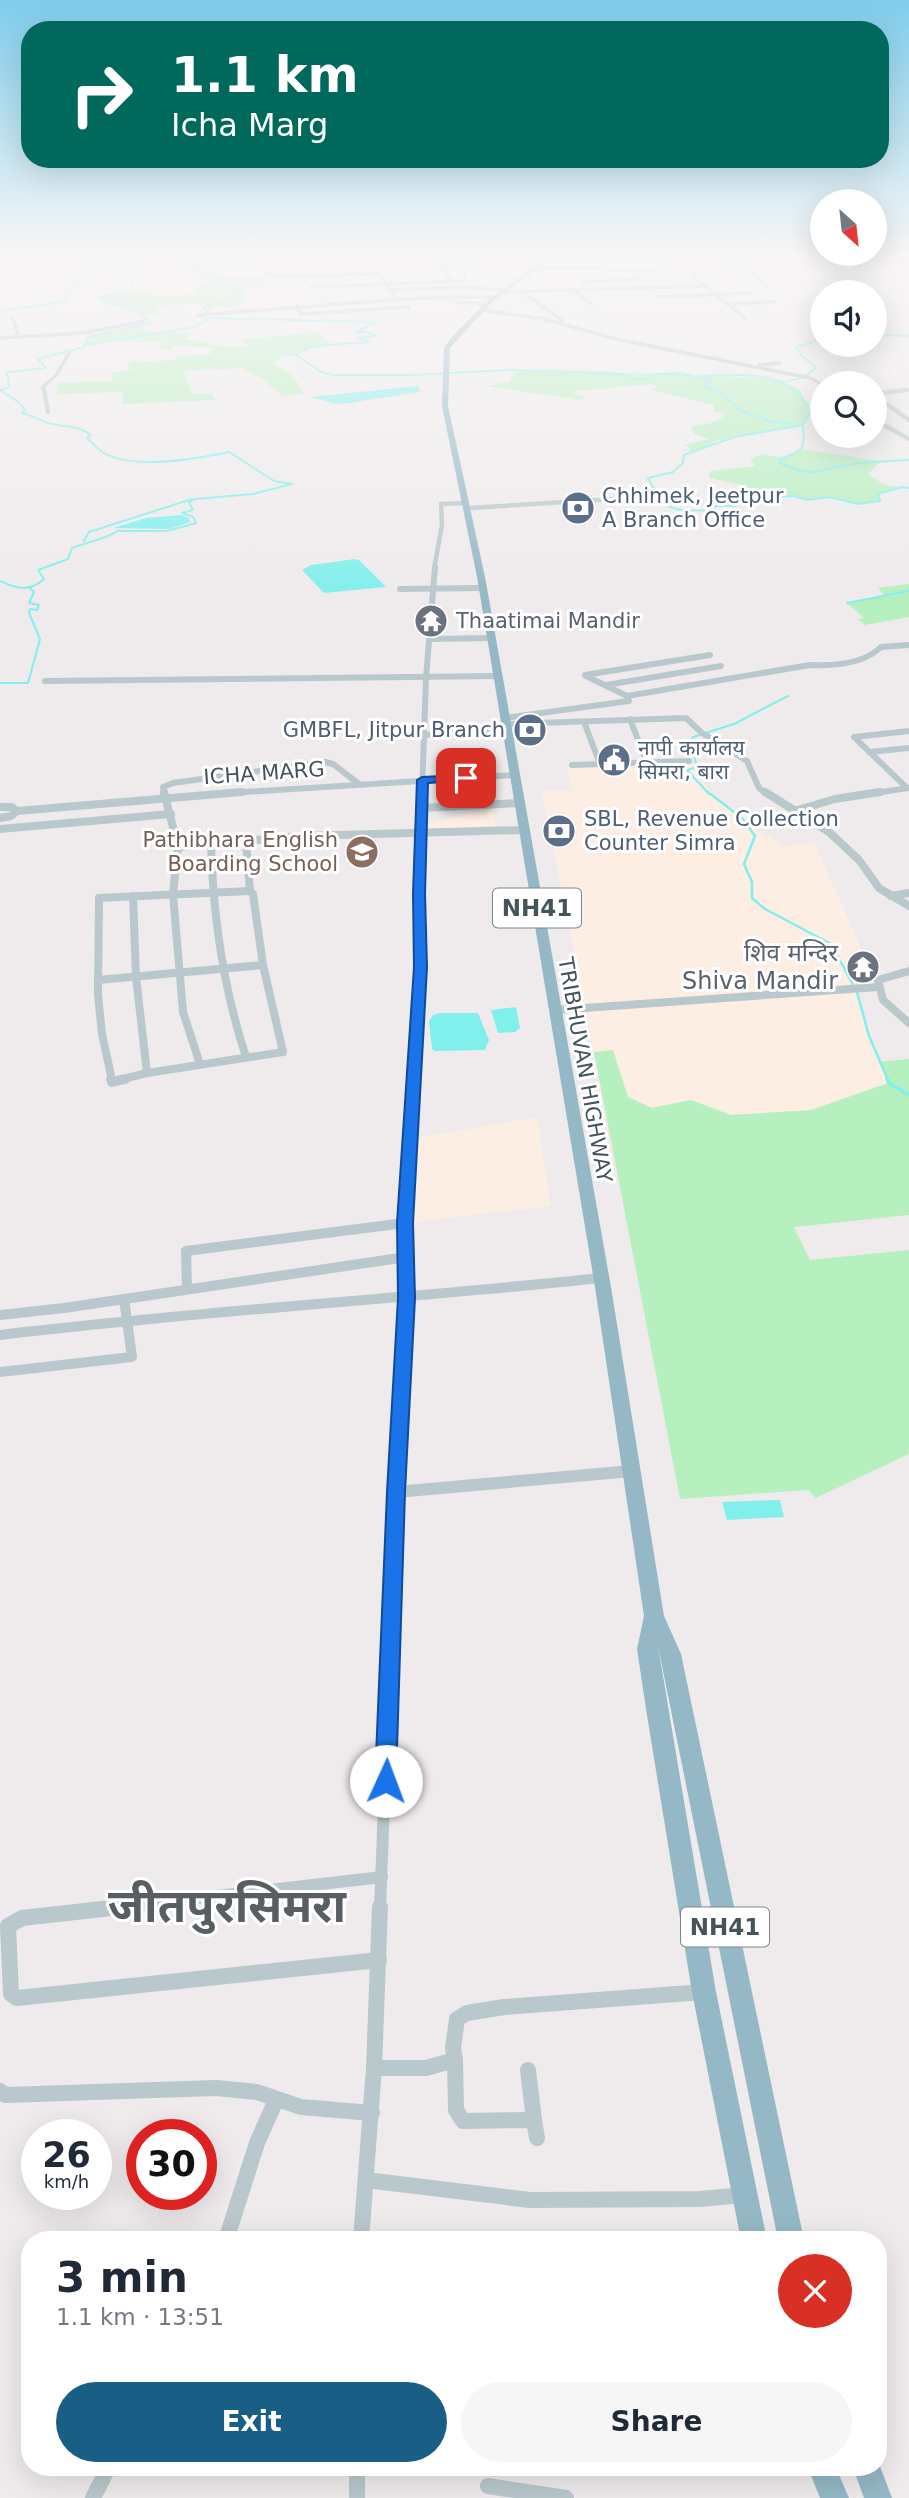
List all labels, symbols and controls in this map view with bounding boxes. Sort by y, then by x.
text: 1.1 km [171,47,359,104]
icon: right [56,49,147,140]
text: Icha Marg [171,106,328,144]
north arrow [810,189,887,266]
map controls [810,189,887,448]
button: sound [810,280,887,357]
button: search [810,371,887,448]
place label: Chhimek, Jeetpur A Branch Office [602,484,784,532]
bank icon: Chhimek, Jeetpur A Branch Office [559,489,597,527]
temple icon: Thaatimai Mandir [412,602,450,640]
place label: Thaatimai Mandir [455,609,640,633]
bank icon: GMBFL, Jitpur Branch [511,711,549,749]
place label: GMBFL, Jitpur Branch [283,718,505,742]
place label: नापी कार्यालय सिमरा, बारा [638,736,746,784]
public building icon: नापी कार्यालय सिमरा, बारा [595,741,633,779]
pin [436,748,496,808]
street label: ICHA MARG [203,757,325,789]
icon: arrive [447,759,485,797]
place label: SBL, Revenue Collection Counter Simra [584,807,839,855]
bank icon: SBL, Revenue Collection Counter Simra [540,812,578,850]
place label: Pathibhara English Boarding School [143,828,338,876]
school or university icon: Pathibhara English Boarding School [343,833,381,871]
road number: NH41 [493,888,581,928]
place label: शिव मन्दिर Shiva Mandir [682,939,839,995]
temple icon: शिव मन्दिर Shiva Mandir [844,948,882,986]
street label: TRIBHUVAN HIGHWAY [553,955,617,1185]
position arrow [349,1744,423,1818]
district label: जीतपुरसिमरा [108,1879,347,1934]
road number: NH41 [681,1908,769,1946]
speed limit sign: 30 [126,2119,217,2210]
text: 26 [42,2135,91,2175]
text: km/h [44,2171,89,2192]
text: 3 min [56,2253,188,2302]
button: close [778,2254,852,2328]
text: 1.1 km · 13:51 [56,2304,224,2330]
button: Exit [56,2382,447,2462]
button: Share [461,2382,852,2462]

